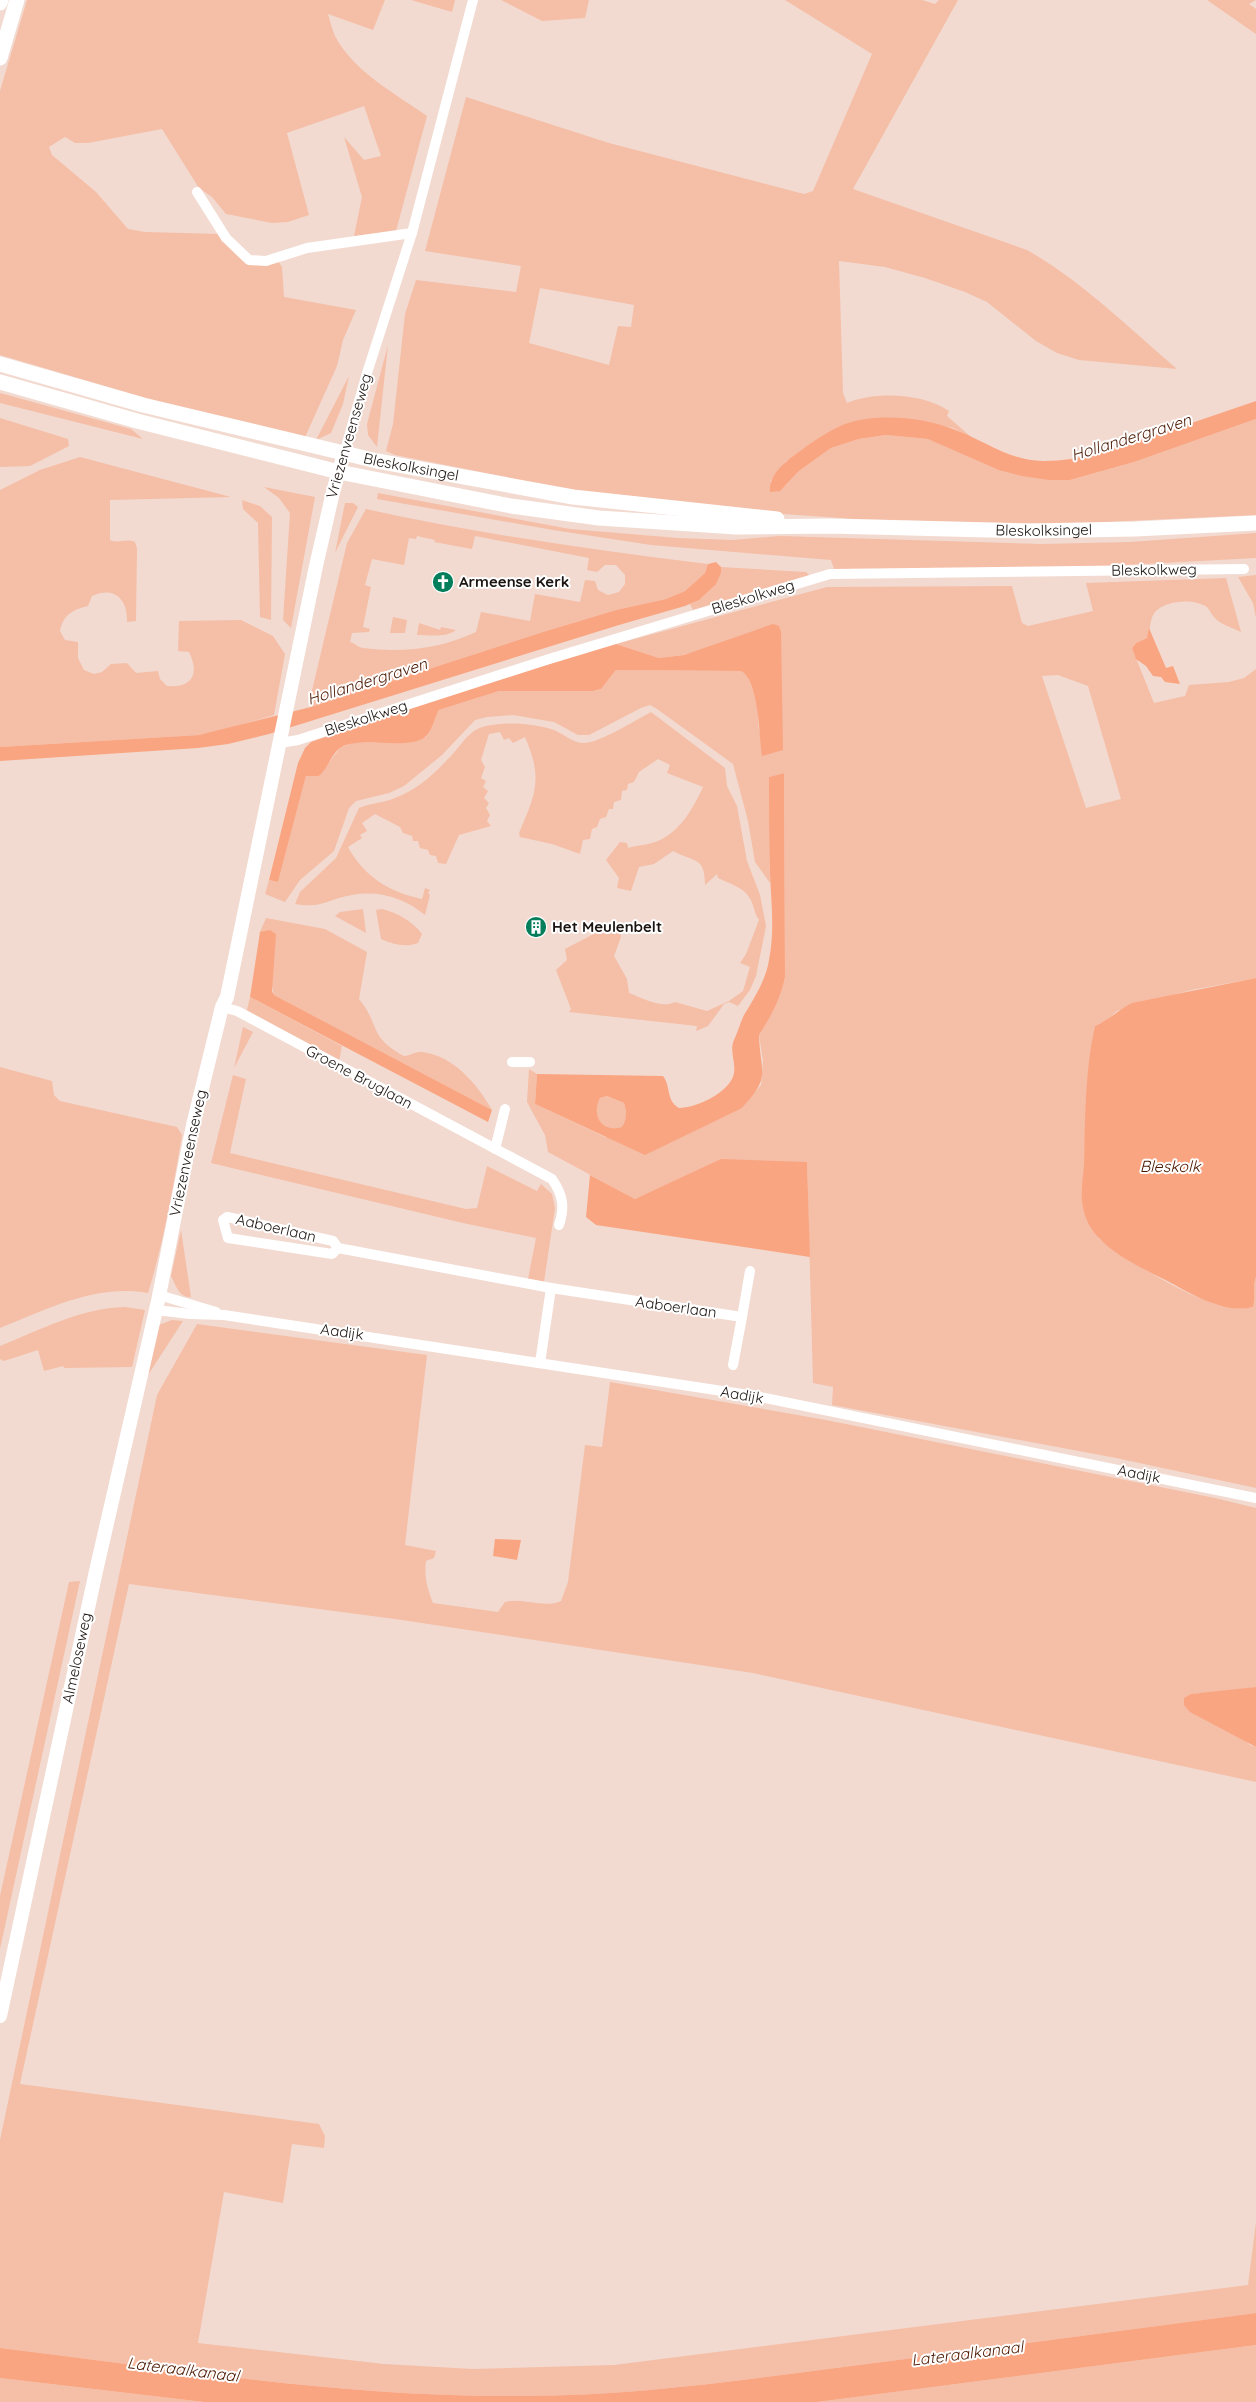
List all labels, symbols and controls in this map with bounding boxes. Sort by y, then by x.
street label: Vriezenveenseweg [322,371,375,501]
water label: Hollandergraven [1069,409,1194,465]
street label: Bleskolksingel [362,448,460,485]
street label: Bleskolksingel [995,520,1092,540]
street label: Bleskolkweg [1111,559,1197,580]
church icon: Armeense Kerk [431,570,455,594]
place label: Armeense Kerk [459,572,569,591]
street label: Bleskolkweg [709,575,797,618]
water label: Hollandergraven [305,653,430,709]
street label: Bleskolkweg [322,695,410,740]
building icon: Het Meulenbelt [524,915,548,939]
place label: Het Meulenbelt [552,917,662,936]
street label: Groene Bruglaan [303,1040,416,1113]
street label: Vriezenveenseweg [165,1088,210,1218]
water label: Bleskolk [1140,1156,1202,1176]
street label: Aaboerlaan [234,1209,318,1246]
street label: Aaboerlaan [634,1291,718,1322]
street label: Aadijk [319,1319,365,1344]
street label: Aadijk [719,1381,765,1408]
street label: Aadijk [1116,1460,1162,1487]
street label: Almeloseweg [58,1611,95,1705]
water label: Lateraalkanaal [910,2336,1026,2370]
water label: Lateraalkanaal [126,2352,242,2386]

